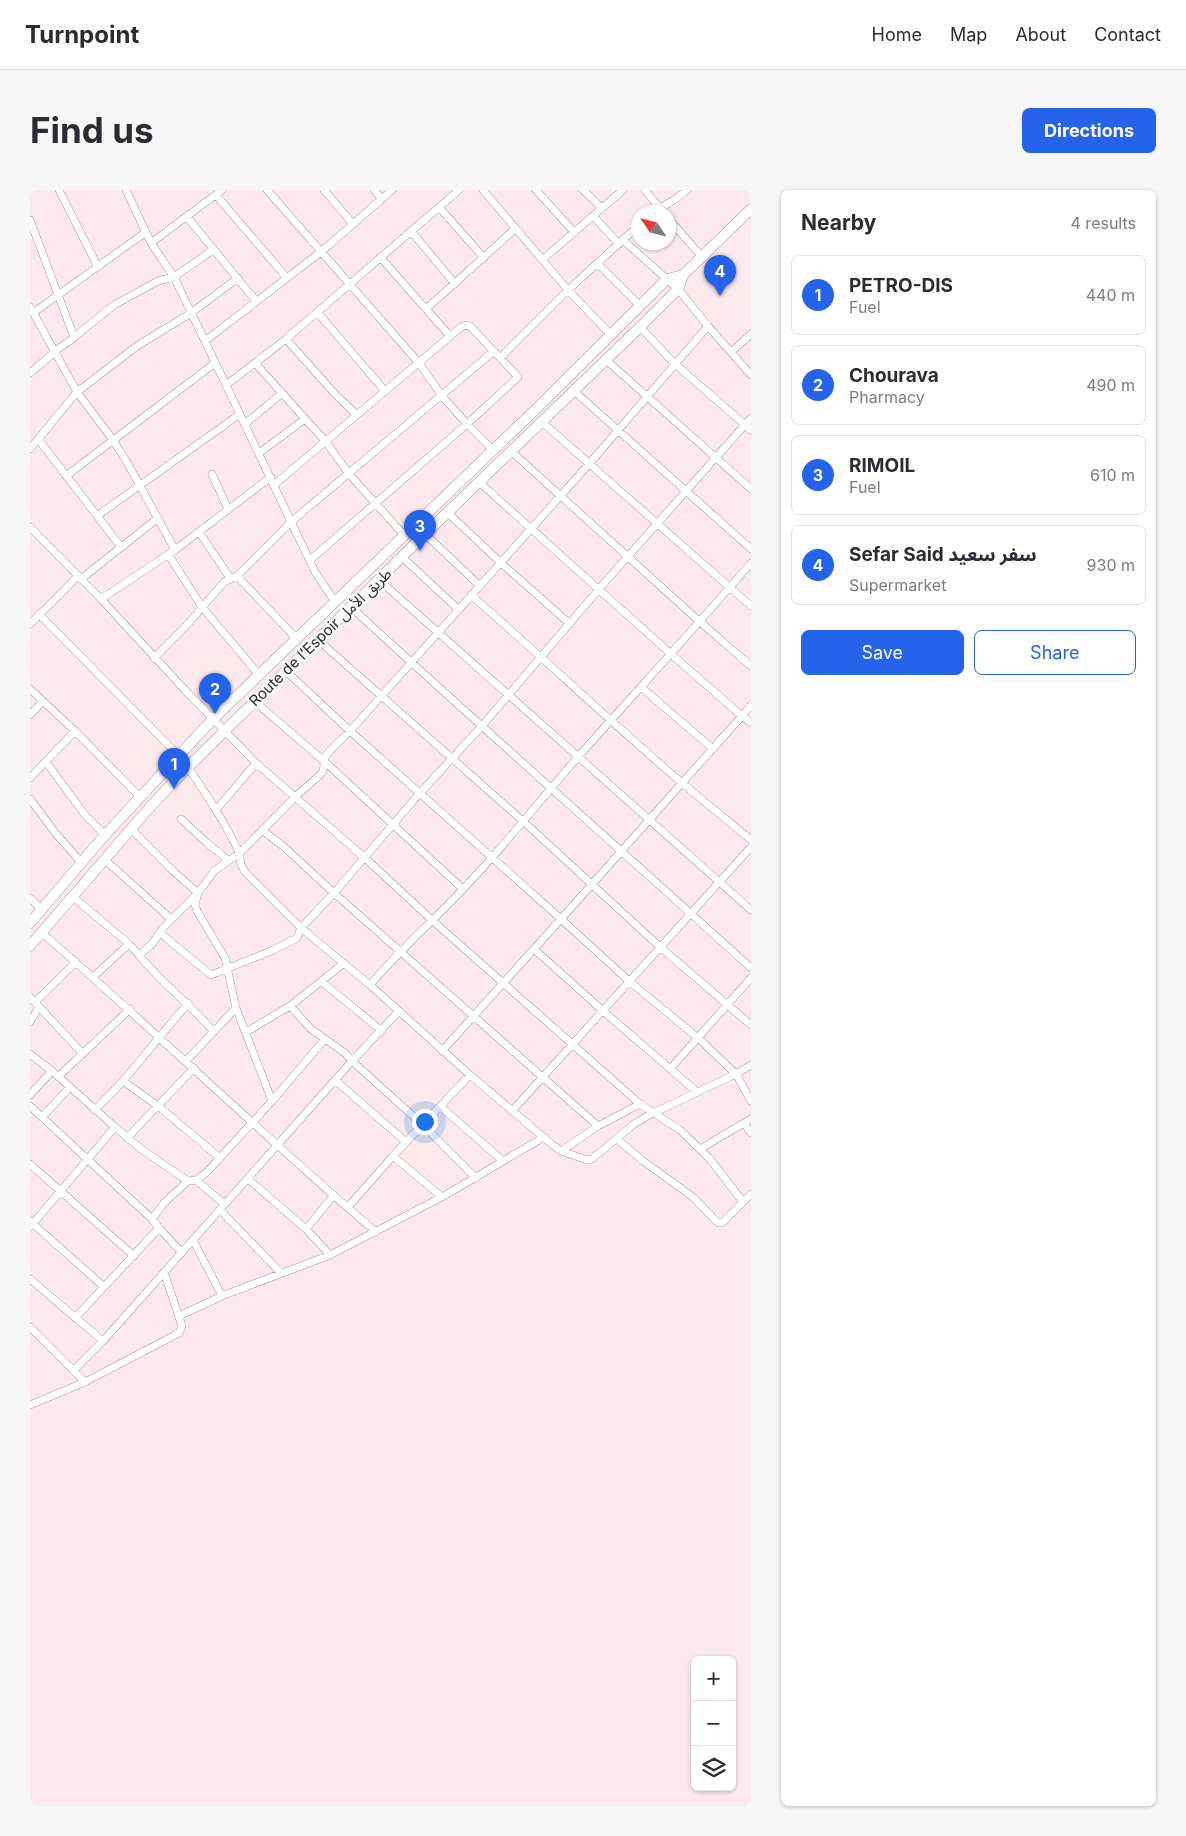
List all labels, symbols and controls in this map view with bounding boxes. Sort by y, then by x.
text: Turnpoint [25,20,139,49]
text: Home [872,24,922,45]
text: Map [950,24,987,45]
text: About [1015,24,1066,45]
text: Contact [1094,24,1161,45]
button: Directions [1022,108,1156,153]
text: Find us [30,109,154,151]
north arrow [631,205,676,250]
text: Nearby [801,210,876,235]
text: 4 results [1071,213,1136,233]
pin: 4 [704,255,736,296]
text: PETRO-DIS [849,274,953,297]
text: 1 [815,285,821,305]
text: 440 m [1086,285,1135,305]
text: Fuel [849,297,881,317]
text: Chourava [849,364,939,387]
text: 2 [813,375,823,395]
text: 490 m [1086,375,1135,395]
text: Pharmacy [849,387,925,407]
text: RIMOIL [849,454,915,477]
text: 3 [813,465,823,485]
text: 610 m [1090,465,1135,485]
text: Fuel [849,477,881,497]
pin: 3 [404,510,436,551]
text: Sefar Said سفر سعيد [849,543,1037,566]
text: 4 [813,555,823,575]
text: 930 m [1087,555,1135,575]
street label: Route de l’Espoir طريق الأمل [245,564,396,711]
text: Supermarket [849,575,946,595]
button: Save [801,630,964,675]
button: Share [974,630,1136,675]
pin: 2 [199,673,231,714]
pin: 1 [158,748,190,789]
your location [412,1109,438,1135]
map controls [691,1656,736,1791]
button: + [691,1656,736,1701]
button: − [691,1701,736,1746]
button: layers [691,1746,736,1791]

